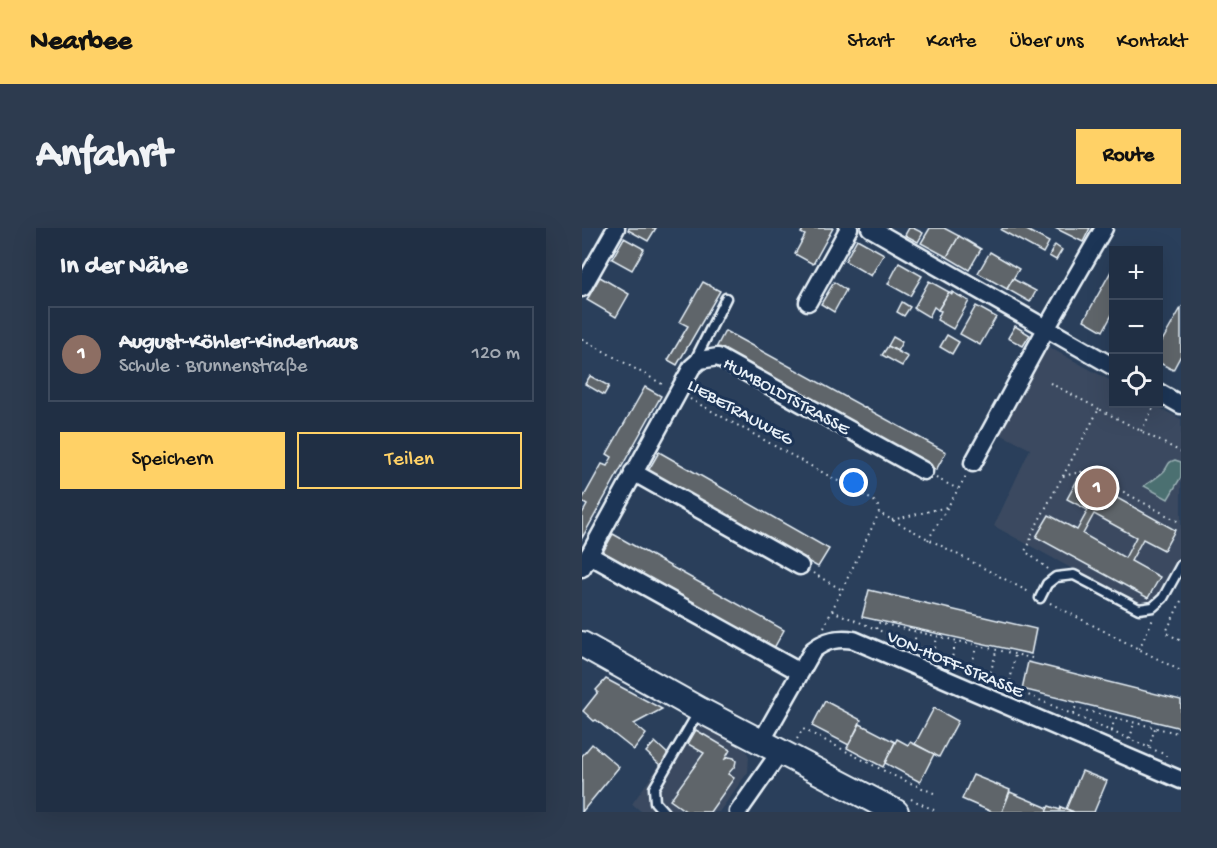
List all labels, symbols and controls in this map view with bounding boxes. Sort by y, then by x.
text: Nearbee [30,26,132,59]
text: Start [847,30,893,55]
text: Karte [926,30,976,55]
text: Über uns [1009,30,1083,55]
text: Kontakt [1116,30,1187,55]
button: Route [1076,129,1181,184]
text: Anfahrt [36,132,171,181]
map controls [1109,246,1163,408]
button: + [1109,246,1163,300]
text: In der Nähe [60,252,188,283]
button: − [1109,300,1163,354]
text: August-Köhler-Kinderhaus [119,330,357,356]
text: 1 [77,343,86,366]
text: 120 m [472,343,520,366]
street label: HUMBOLDTSTRASSE [719,354,854,441]
button: locate [1109,354,1163,408]
text: Schule · Brunnenstraße [119,356,307,379]
street label: LIEBETRAUWEG [683,375,797,451]
button: Speichern [60,432,285,489]
button: Teilen [297,432,522,489]
pin: 1 [1078,466,1116,510]
your location [839,468,868,497]
street label: VON-HOFF-STRASSE [882,627,1027,704]

